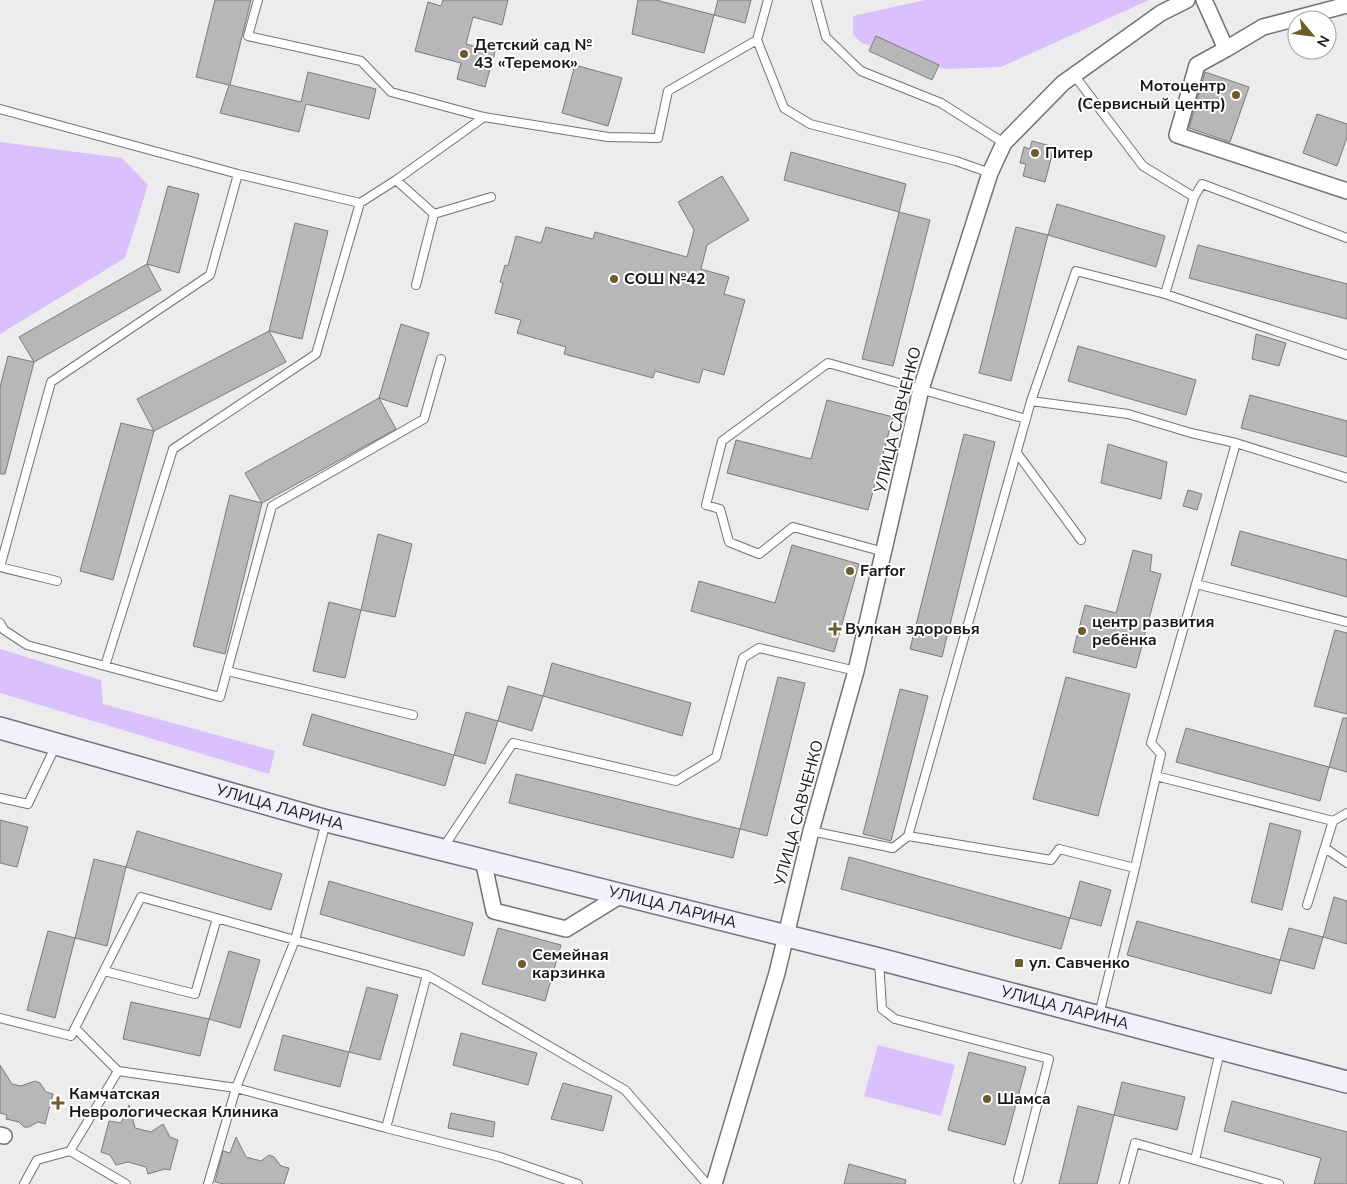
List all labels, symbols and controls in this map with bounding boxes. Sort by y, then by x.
north arrow [1287,10,1337,60]
text: N [1312,32,1334,50]
place label: Детский сад № 43 «Теремок» [474,34,592,74]
marker: Детский сад № 43 «Теремок» [458,48,470,60]
place label: Мотоцентр (Сервисный центр) [1077,75,1226,115]
marker: Мотоцентр (Сервисный центр) [1230,89,1242,101]
place label: Питер [1045,142,1093,164]
marker: Питер [1029,147,1041,159]
place label: СОШ №42 [624,268,706,290]
marker: СОШ №42 [608,273,620,285]
street label: УЛИЦА САВЧЕНКО [869,344,927,496]
place label: Farfor [860,560,906,582]
marker: Farfor [844,565,856,577]
place label: центр развития ребёнка [1092,611,1214,651]
place label: Вулкан здоровья [845,618,980,640]
marker: Вулкан здоровья [829,623,841,635]
marker: центр развития ребёнка [1076,625,1088,637]
street label: УЛИЦА САВЧЕНКО [769,738,829,889]
street label: УЛИЦА ЛАРИНА [213,779,346,836]
street label: УЛИЦА ЛАРИНА [605,880,739,934]
place label: Семейная карзинка [532,944,609,984]
place label: ул. Савченко [1029,952,1130,974]
marker: ул. Савченко [1013,957,1025,969]
marker: Семейная карзинка [516,958,528,970]
street label: УЛИЦА ЛАРИНА [997,980,1132,1035]
place label: Камчатская Неврологическая Клиника [69,1083,279,1123]
place label: Шамса [997,1088,1051,1110]
marker: Шамса [981,1093,993,1105]
marker: Камчатская Неврологическая Клиника [51,1096,65,1110]

